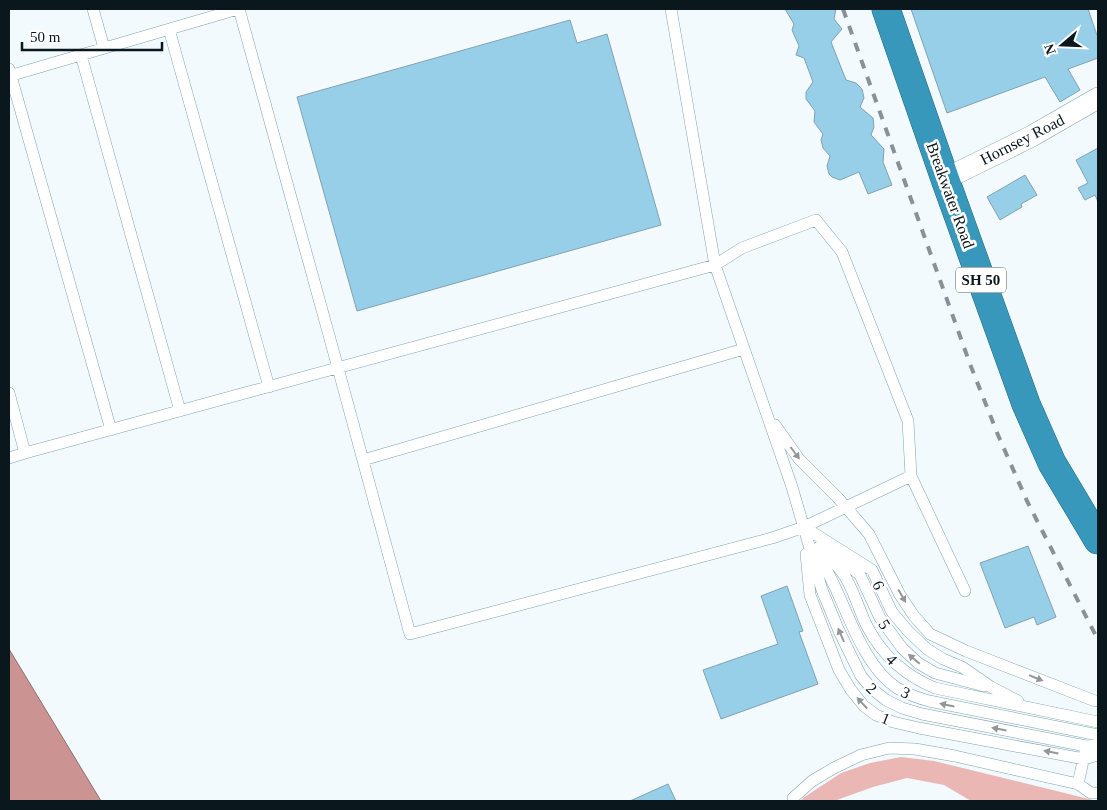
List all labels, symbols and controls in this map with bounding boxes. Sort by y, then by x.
scale bar [22,20,162,52]
north arrow [1037,20,1087,70]
text: 50 m [30,29,61,45]
text: N [1041,42,1059,56]
street label: Hornsey Road [977,111,1068,169]
street label: Breakwater Road [923,140,978,250]
road number: SH 50 [956,268,1006,292]
one-way arrow [789,446,800,459]
street label: 6 [869,578,888,592]
one-way arrow [897,590,906,603]
street label: 5 [875,616,894,632]
one-way arrow [836,628,844,642]
street label: 4 [883,651,901,668]
one-way arrow [907,653,920,664]
one-way arrow [1029,675,1043,683]
street label: 2 [863,679,880,697]
street label: 3 [899,683,913,702]
one-way arrow [856,697,868,709]
one-way arrow [940,701,955,709]
street label: 1 [879,709,893,728]
one-way arrow [991,725,1006,733]
one-way arrow [1042,748,1058,756]

